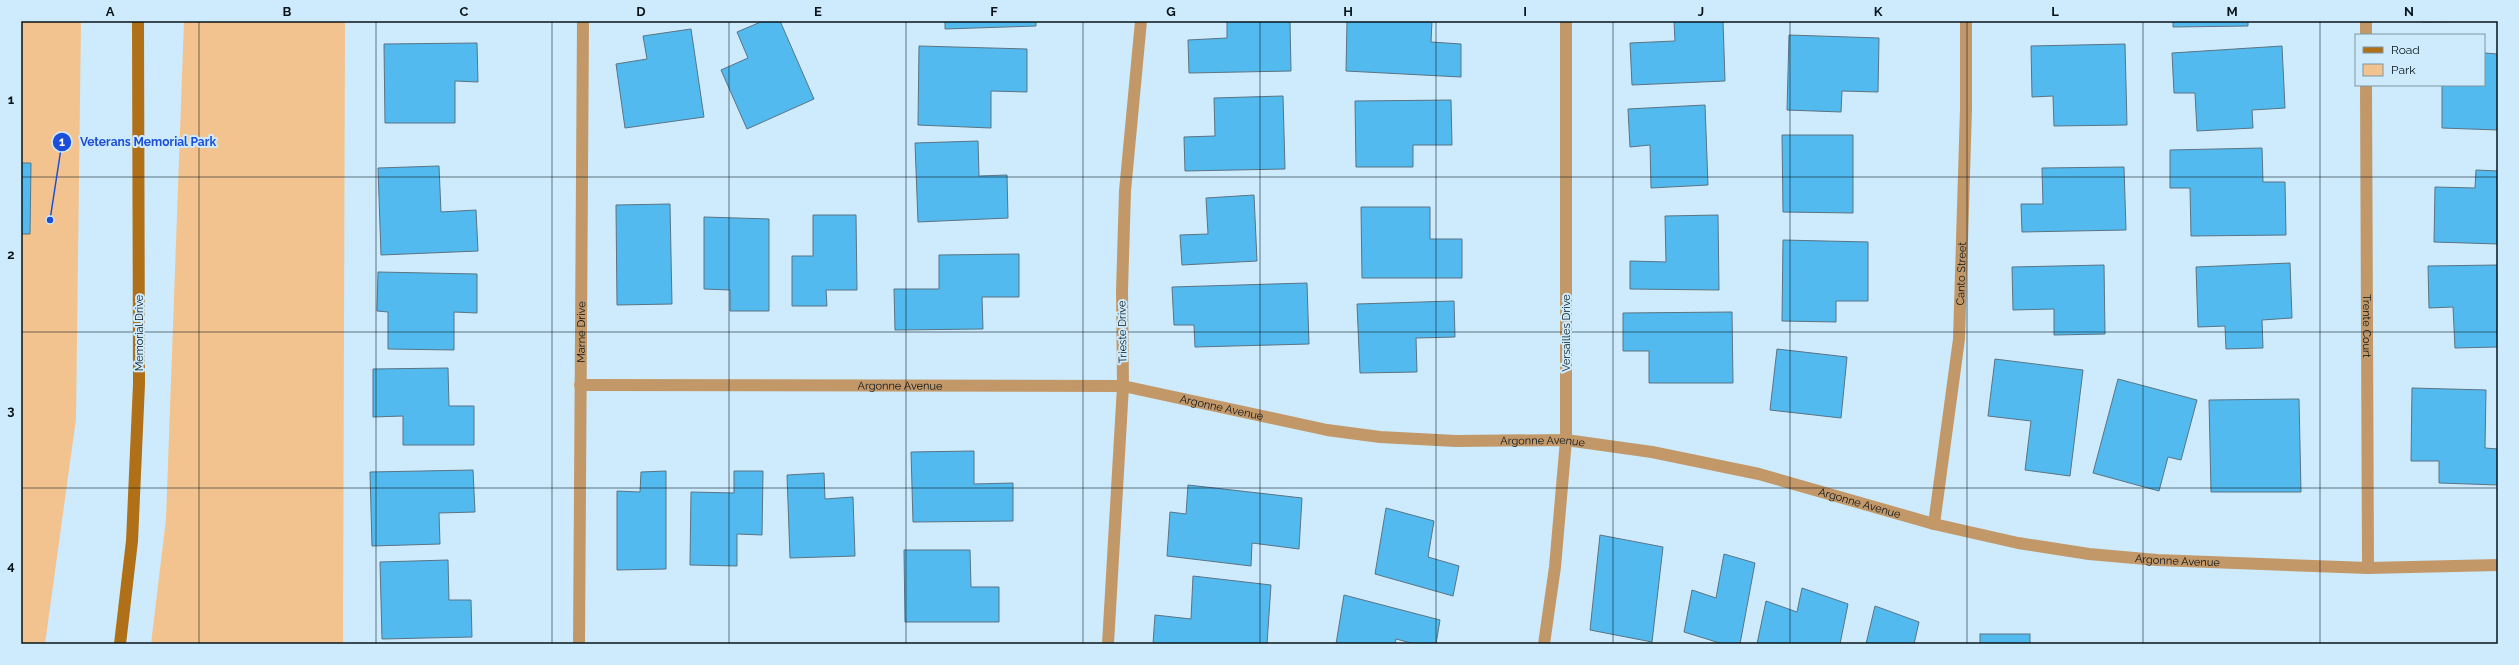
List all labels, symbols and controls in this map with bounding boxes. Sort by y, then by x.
text: A [106,4,115,19]
text: B [283,4,292,19]
text: C [460,4,469,19]
text: D [636,4,646,19]
text: E [814,4,822,19]
text: F [990,4,998,19]
text: G [1166,4,1176,19]
text: H [1343,4,1353,19]
text: I [1523,4,1527,19]
text: J [1698,4,1704,19]
text: K [1874,4,1883,19]
text: L [2051,4,2059,19]
text: M [2226,4,2238,19]
text: N [2404,4,2414,19]
legend [2355,34,2485,86]
text: Road [2391,43,2420,57]
text: Park [2391,63,2416,77]
text: 1 [8,92,15,107]
callout: Veterans Memorial Park [52,130,224,154]
text: 1 [59,135,65,149]
text: Veterans Memorial Park [80,135,216,149]
street label: Canto Street [1954,242,1969,306]
text: 2 [7,247,15,262]
street label: Memorial Drive [133,294,146,371]
street label: Versailles Drive [1560,294,1573,372]
street label: Trente Court [2360,294,2373,358]
street label: Trieste Drive [1115,300,1130,364]
street label: Marne Drive [575,301,588,363]
street label: Argonne Avenue [858,380,943,393]
street label: Argonne Avenue [1179,392,1265,423]
text: 3 [7,403,15,418]
street label: Argonne Avenue [1500,434,1586,450]
street label: Argonne Avenue [1817,485,1903,521]
street label: Argonne Avenue [2134,552,2221,569]
text: 4 [7,558,15,573]

